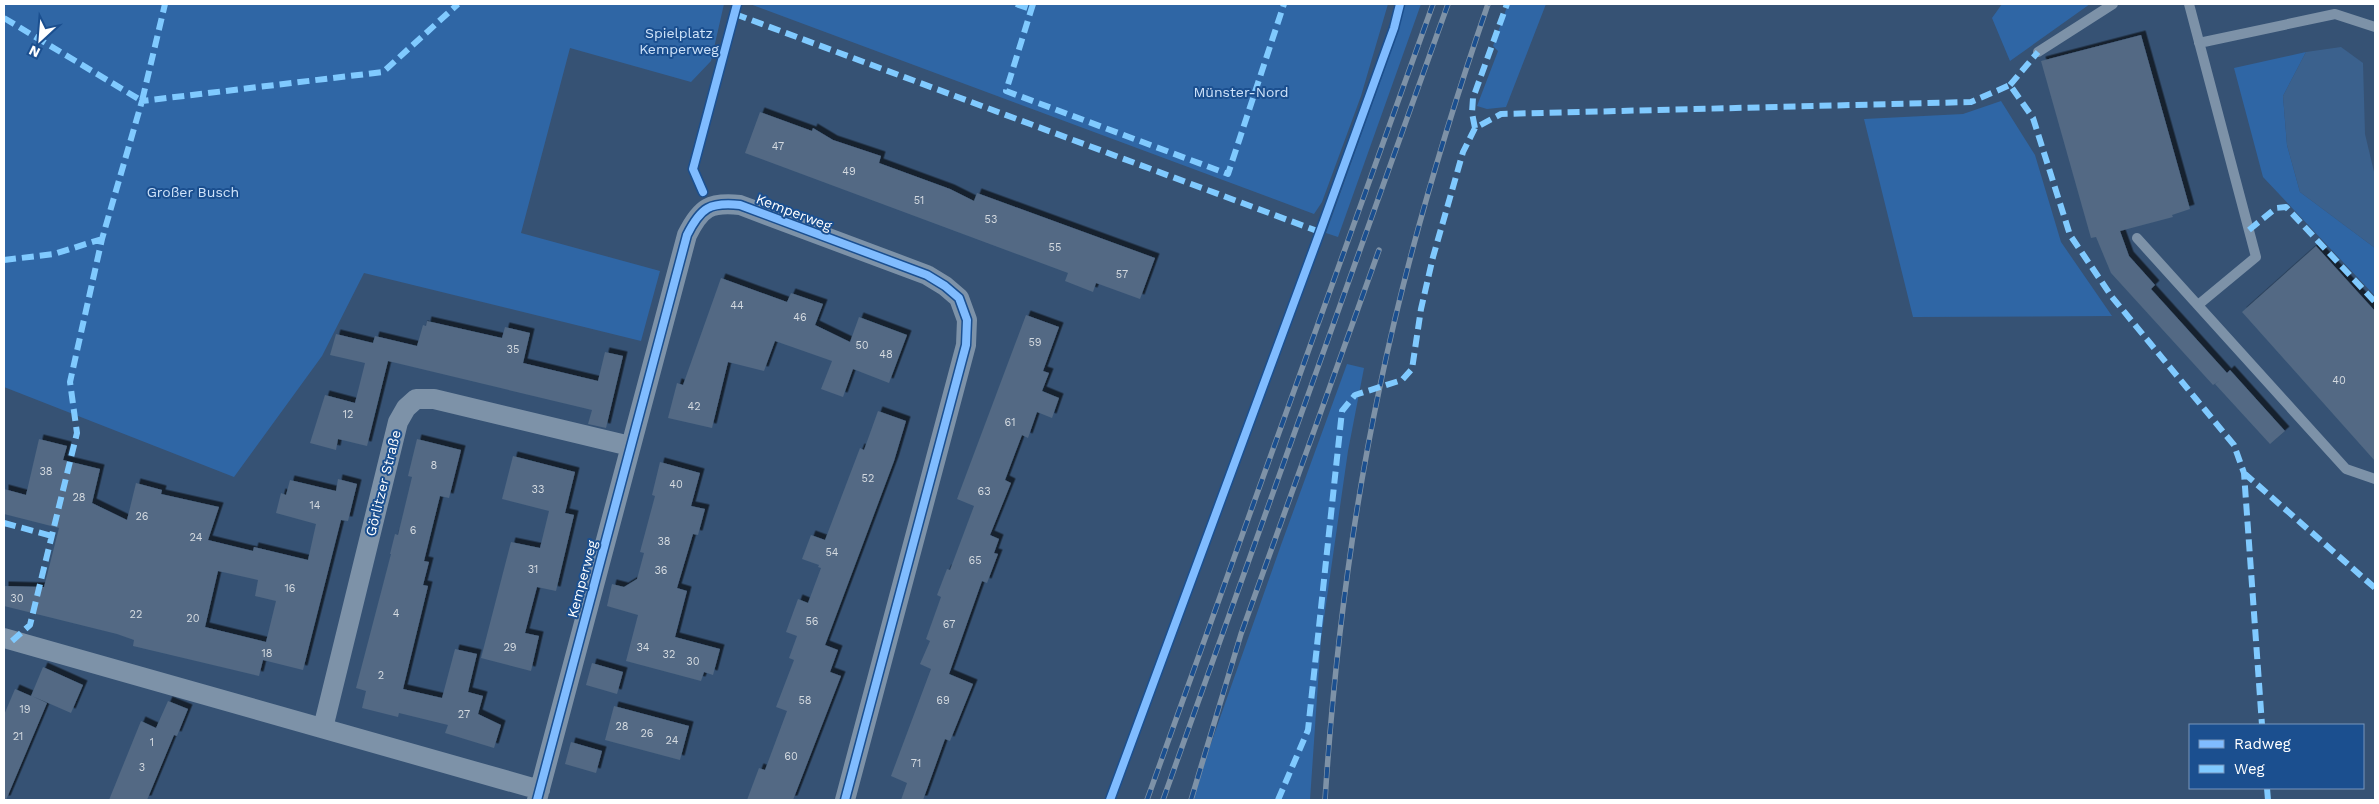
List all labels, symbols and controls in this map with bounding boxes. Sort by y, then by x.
north arrow [15,15,65,65]
park label: Spielplatz Kemperweg [639,25,719,57]
text: N [26,42,42,61]
park label: Münster-Nord [1193,84,1289,100]
house number: 47 [772,140,784,153]
house number: 49 [842,165,856,178]
park label: Großer Busch [147,184,239,200]
street label: Kemperweg [754,190,835,234]
house number: 51 [914,194,924,207]
house number: 53 [985,213,997,226]
house number: 55 [1049,241,1061,254]
house number: 57 [1116,268,1128,281]
house number: 44 [730,299,744,312]
house number: 46 [793,311,807,324]
house number: 59 [1028,336,1042,349]
house number: 50 [855,339,869,352]
house number: 35 [507,343,519,356]
house number: 48 [879,348,893,361]
house number: 40 [2332,374,2346,387]
house number: 42 [687,400,701,413]
house number: 12 [343,408,353,421]
house number: 61 [1005,416,1015,429]
street label: Görlitzer Straße [362,428,404,538]
house number: 8 [431,459,438,472]
house number: 38 [39,465,53,478]
house number: 52 [862,472,874,485]
house number: 40 [669,478,683,491]
house number: 33 [532,483,544,496]
house number: 63 [977,485,991,498]
house number: 28 [72,491,86,504]
house number: 14 [309,499,321,512]
house number: 26 [135,510,149,523]
house number: 6 [410,524,417,537]
house number: 24 [190,531,203,544]
house number: 38 [657,535,671,548]
street label: Kemperweg [564,538,600,620]
house number: 54 [825,546,839,559]
house number: 65 [968,554,982,567]
house number: 31 [528,563,538,576]
house number: 36 [654,564,668,577]
house number: 16 [285,582,296,595]
house number: 30 [10,592,24,605]
house number: 4 [393,607,400,620]
house number: 22 [130,608,142,621]
house number: 20 [186,612,200,625]
house number: 56 [805,615,819,628]
house number: 67 [943,618,955,631]
house number: 29 [503,641,517,654]
house number: 34 [636,641,650,654]
house number: 18 [261,647,273,660]
house number: 32 [663,648,675,661]
house number: 30 [686,655,700,668]
house number: 2 [378,669,384,682]
house number: 58 [798,694,812,707]
house number: 69 [936,694,950,707]
house number: 19 [19,703,31,716]
house number: 27 [458,708,470,721]
house number: 28 [615,720,629,733]
legend [2189,724,2364,789]
house number: 26 [640,727,654,740]
house number: 21 [13,730,23,743]
house number: 24 [666,734,679,747]
text: Radweg [2234,735,2291,753]
house number: 1 [150,736,154,749]
house number: 60 [784,750,798,763]
house number: 71 [911,757,921,770]
text: Weg [2234,760,2265,778]
house number: 3 [139,761,145,774]

